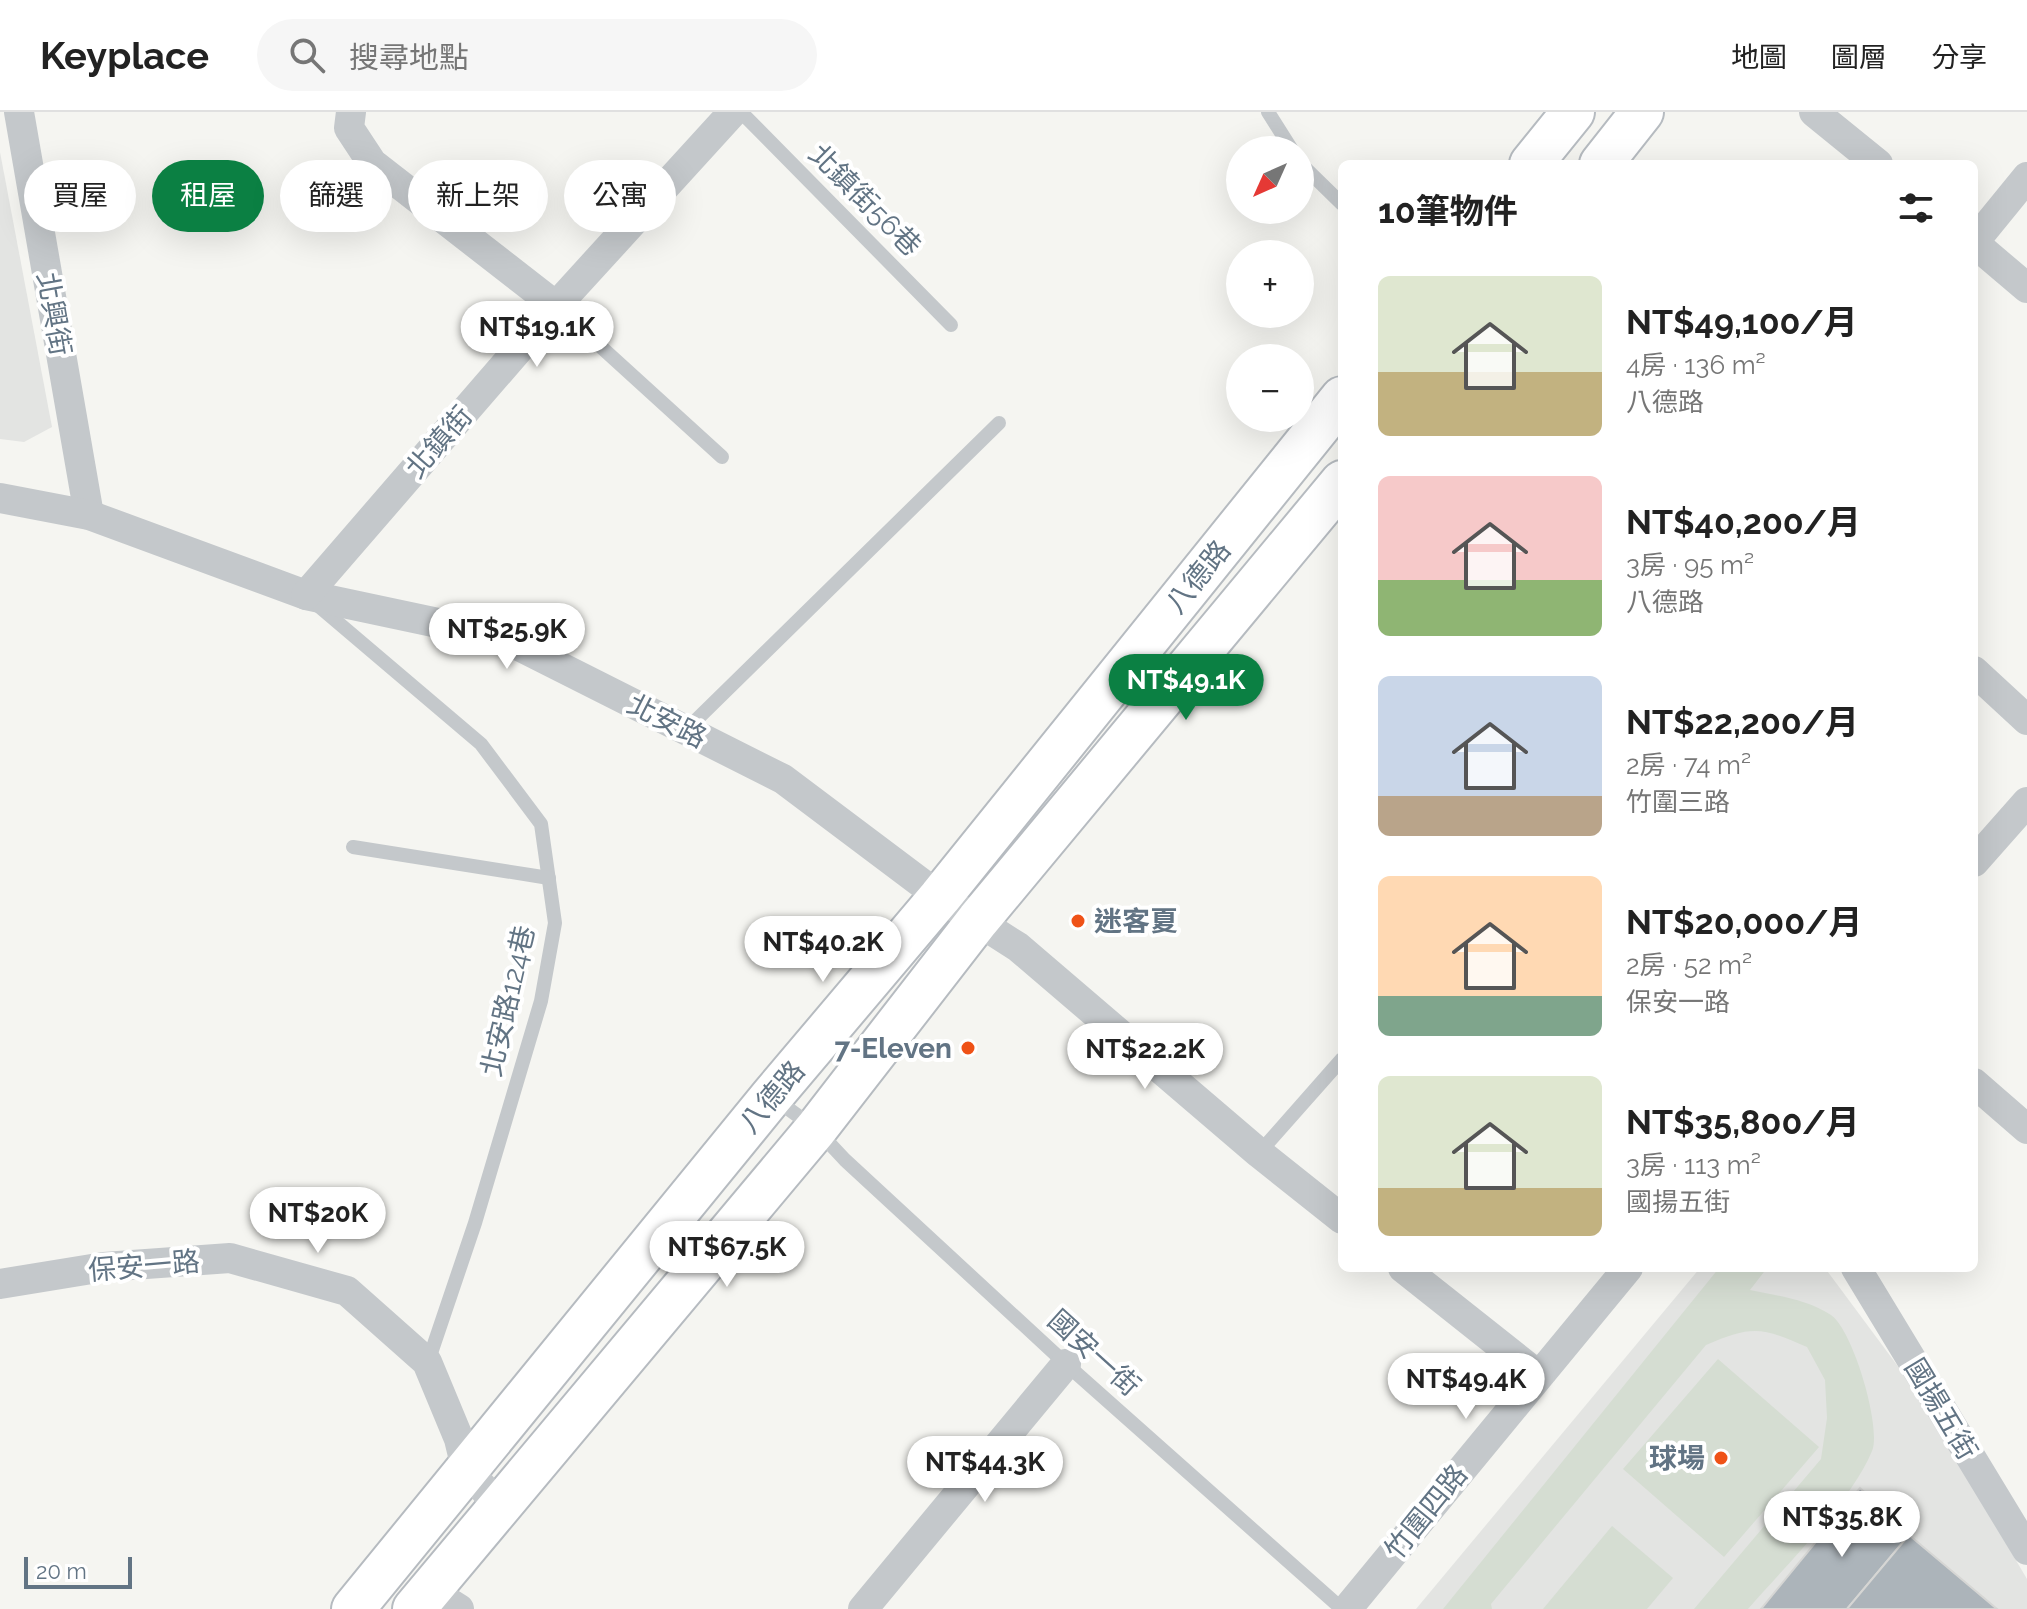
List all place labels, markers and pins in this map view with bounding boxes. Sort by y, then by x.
pin: NT$19.1K [454,301,620,369]
pin: NT$25.9K [424,603,590,671]
pin: NT$49.1K [1103,654,1269,722]
place label: 迷客夏 [1094,905,1178,938]
marker: 迷客夏 [1069,912,1087,930]
pin: NT$40.2K [740,916,906,984]
pin: NT$22.2K [1062,1023,1228,1091]
place label: 7-Eleven [835,1032,952,1065]
marker: 7-Eleven [959,1039,977,1057]
pin: NT$20K [253,1187,383,1255]
pin: NT$67.5K [644,1221,810,1289]
pin: NT$49.4K [1383,1353,1549,1421]
pin: NT$44.3K [902,1436,1068,1504]
place label: 球場 [1649,1442,1705,1475]
marker: 球場 [1712,1449,1730,1467]
pin: NT$35.8K [1759,1491,1925,1559]

